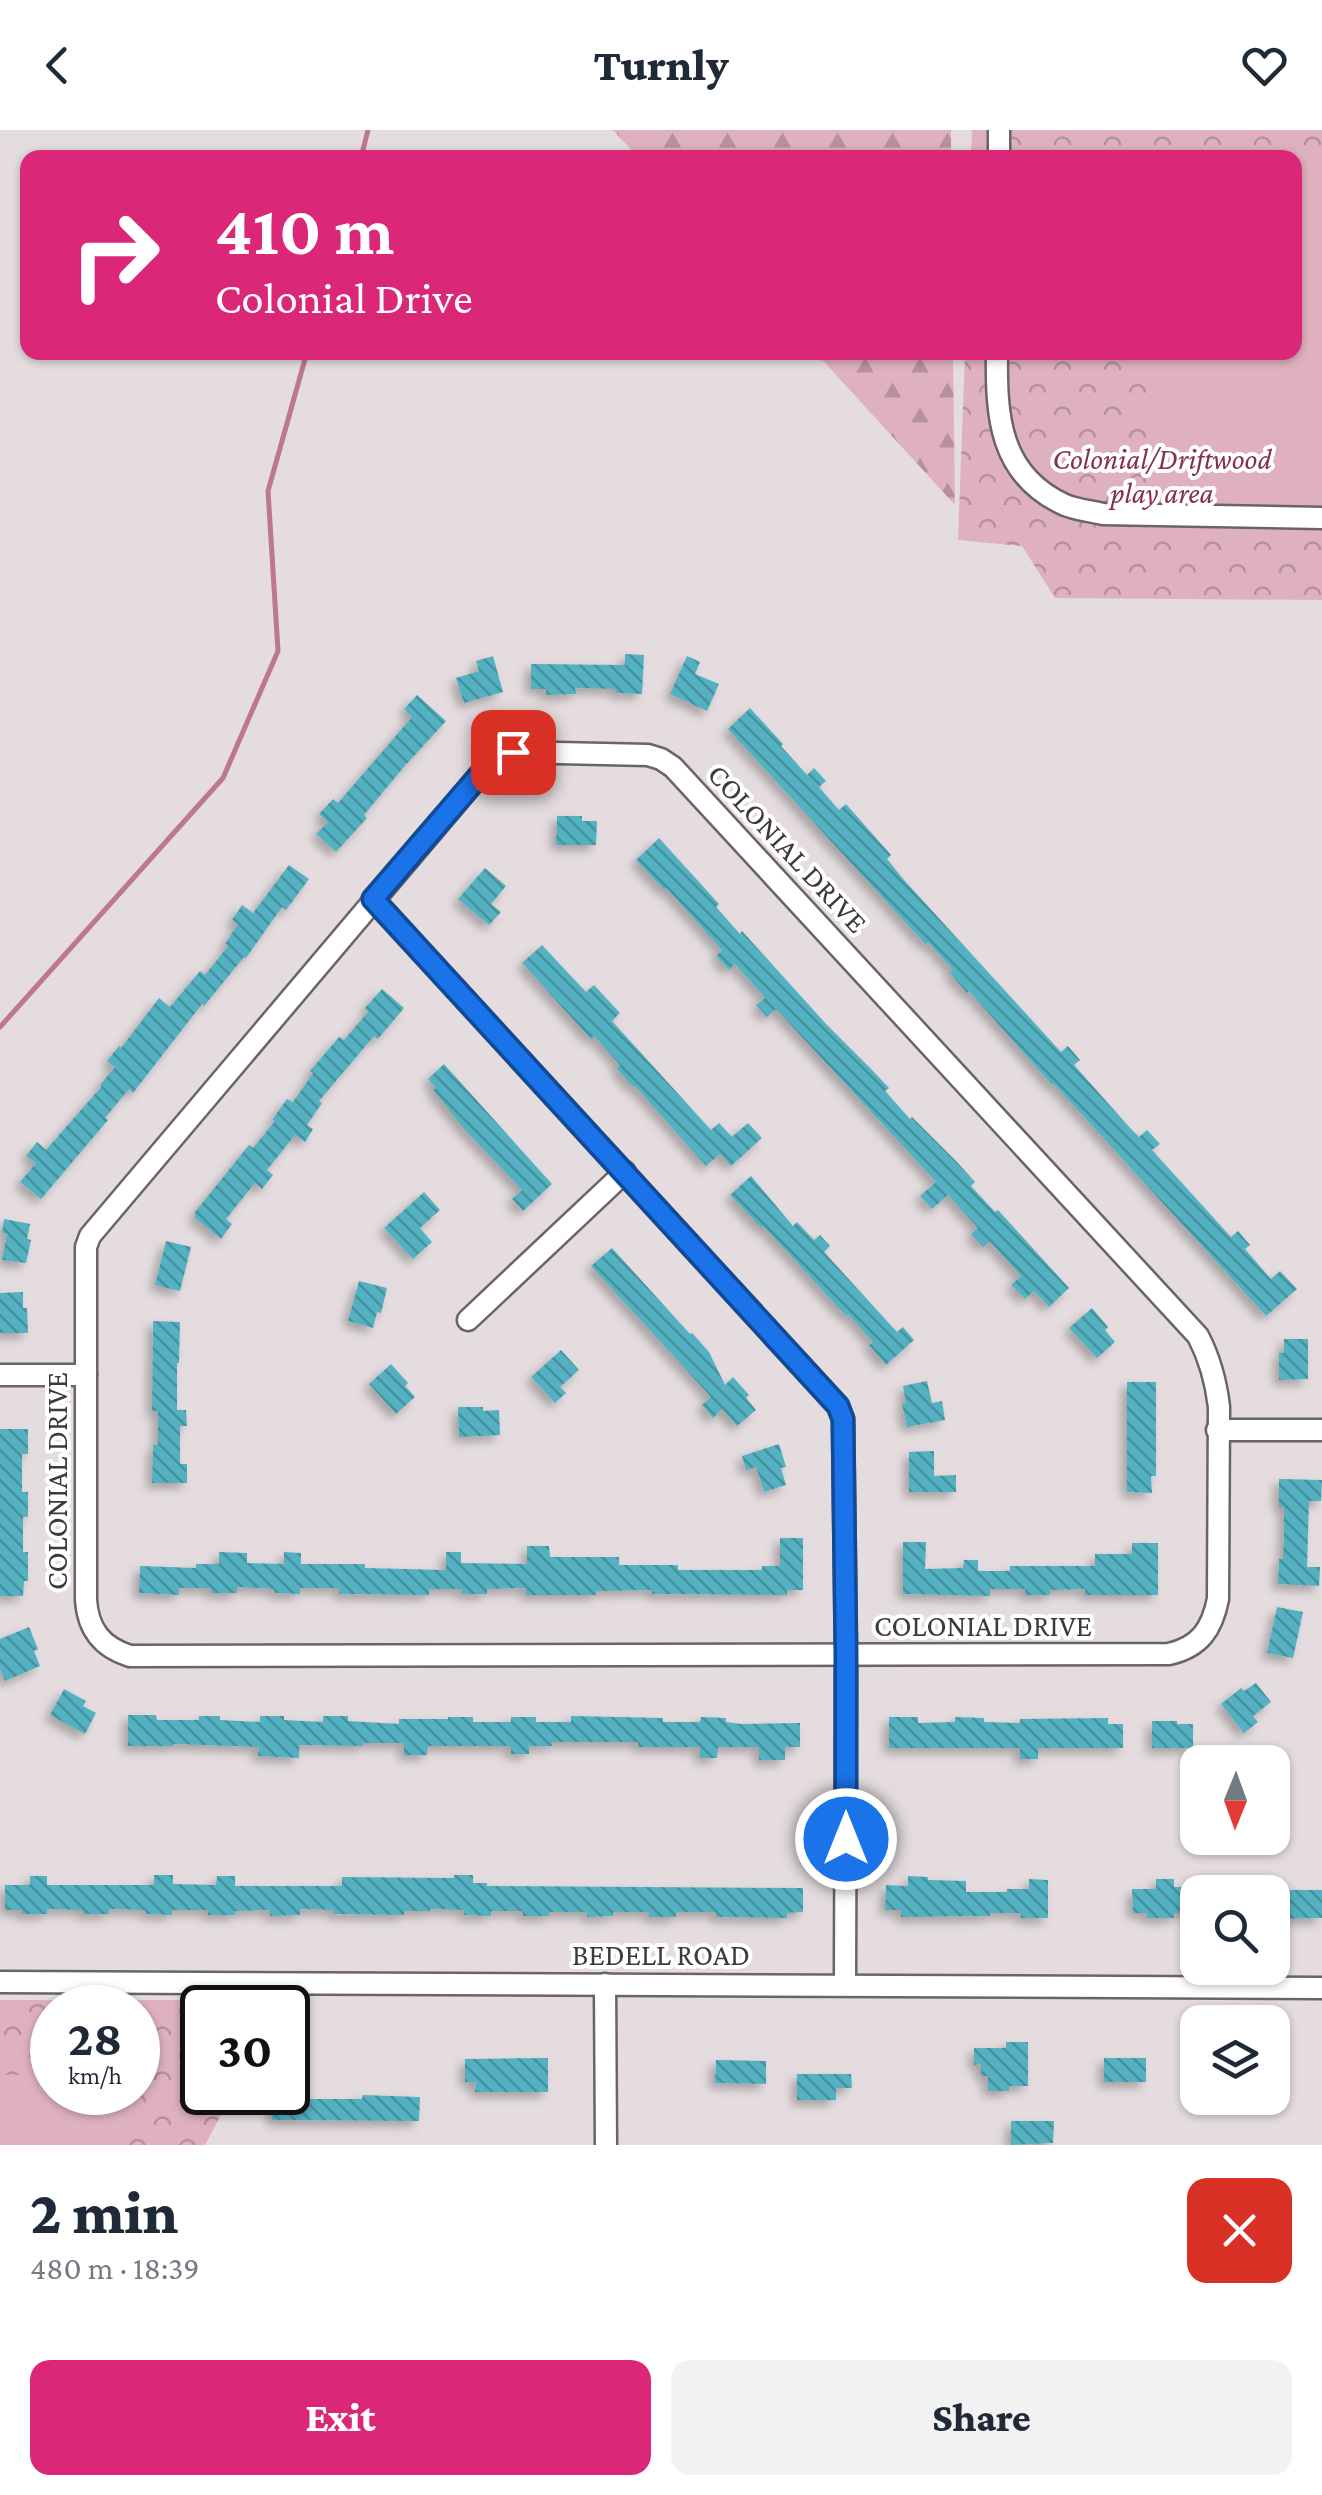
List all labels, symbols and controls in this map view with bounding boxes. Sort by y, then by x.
icon: back [30,38,85,93]
icon: heart [1237,38,1292,93]
text: Turnly [593,40,729,90]
icon: right [50,190,180,320]
text: 410 m [215,191,394,269]
text: Colonial Drive [215,273,473,323]
park label: Colonial/Driftwood play area [1052,442,1272,510]
pin [471,710,556,795]
icon: arrive [486,725,541,780]
street label: COLONIAL DRIVE [702,757,874,939]
street label: COLONIAL DRIVE [40,1372,73,1590]
street label: COLONIAL DRIVE [874,1609,1092,1642]
north arrow [1180,1745,1290,1855]
map controls [1180,1745,1290,2115]
position arrow [794,1787,898,1891]
button: search [1180,1875,1290,1985]
street label: BEDELL ROAD [572,1938,750,1971]
speed limit sign: 30 [180,1985,310,2115]
button: layers [1180,2005,1290,2115]
text: 28 [68,2010,122,2066]
text: km/h [68,2062,122,2089]
button: close [1187,2178,1292,2283]
text: 2 min [30,2179,178,2246]
text: 480 m · 18:39 [30,2250,200,2286]
button: Exit [30,2360,651,2475]
button: Share [671,2360,1292,2475]

